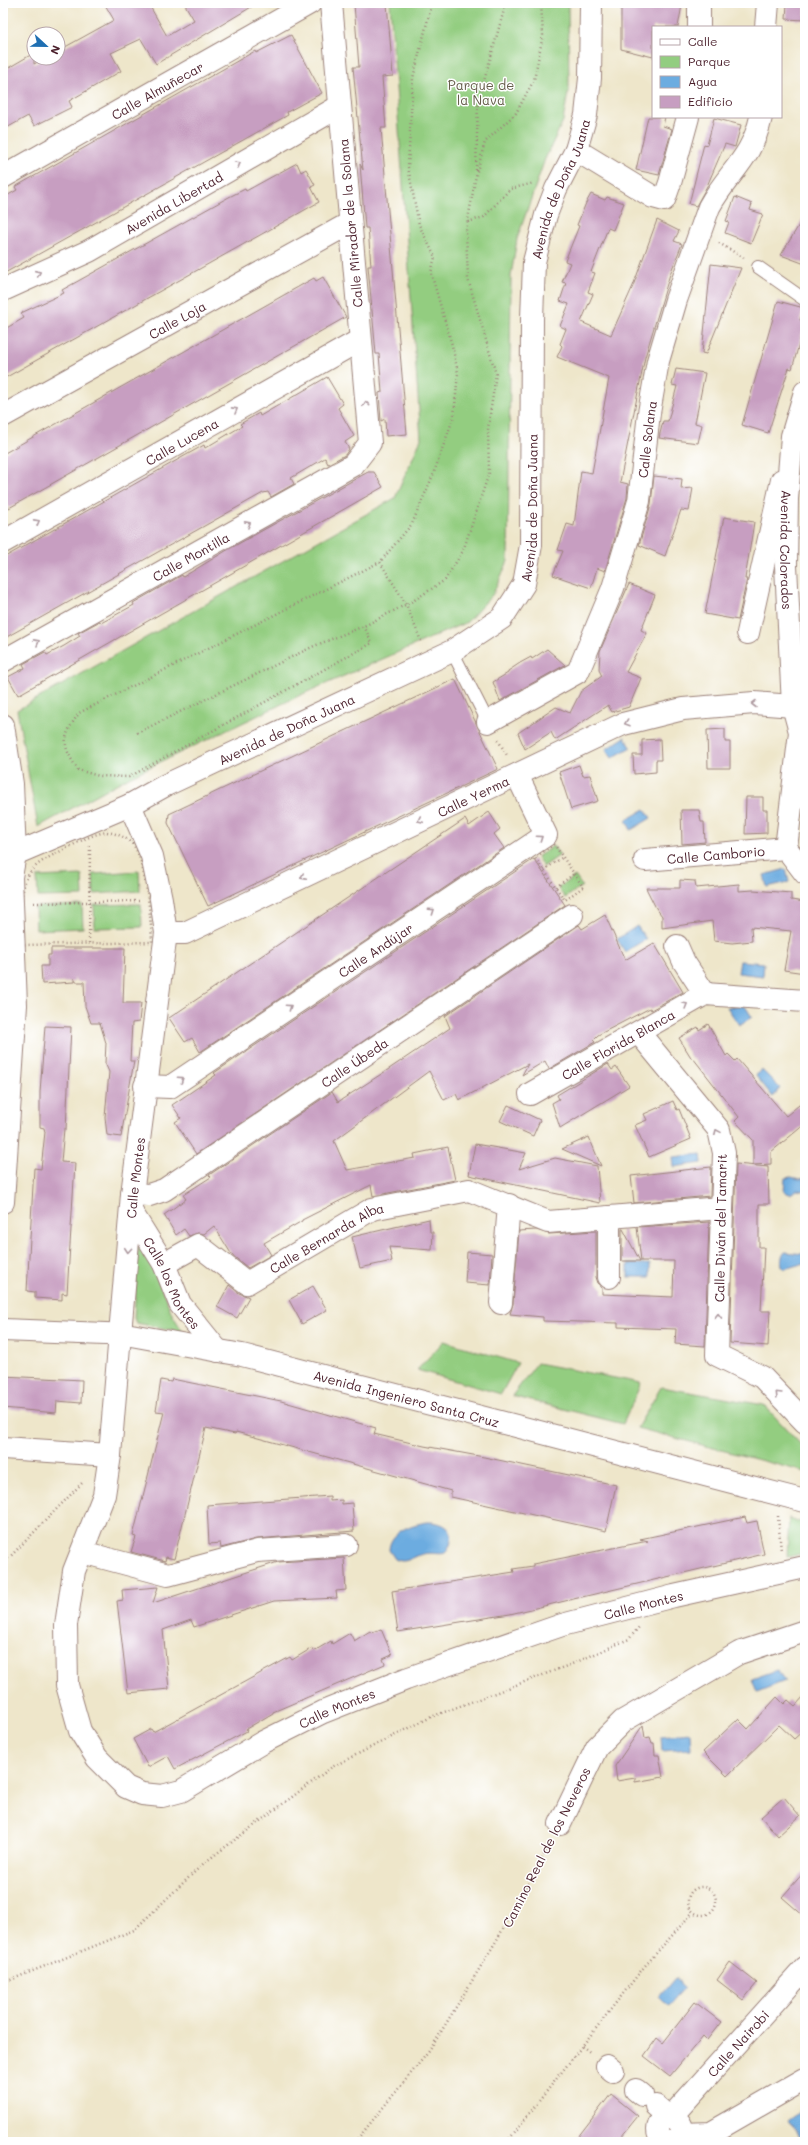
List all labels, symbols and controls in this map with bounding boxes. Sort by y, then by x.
north arrow [26,26,66,66]
legend [652,26,782,118]
text: Calle [688,33,718,49]
text: N [47,43,64,57]
text: Parque [688,53,731,69]
street label: Calle Almuñecar [108,57,206,123]
text: Agua [688,73,717,89]
park label: Parque de la Nava [448,76,514,108]
text: Edificio [688,93,732,109]
street label: Avenida de Doña Juana [527,117,593,261]
street label: Calle Mirador de la Solana [334,138,366,308]
one-way arrow [234,162,241,169]
street label: Avenida Libertad [122,167,225,237]
one-way arrow [35,270,42,278]
street label: Calle Loja [145,296,209,342]
street label: Calle Solana [633,399,660,479]
one-way arrow [362,401,371,407]
one-way arrow [231,408,239,415]
street label: Calle Lucena [142,414,221,468]
street label: Avenida de Doña Juana [516,434,540,583]
street label: Avenida Colorados [777,490,797,610]
one-way arrow [33,520,40,527]
one-way arrow [244,521,252,528]
street label: Calle Montilla [149,528,232,584]
one-way arrow [33,639,40,646]
street label: Avenida de Doña Juana [215,689,357,768]
one-way arrow [751,699,757,708]
one-way arrow [623,719,630,727]
street label: Calle Yerma [434,771,512,820]
one-way arrow [417,815,425,823]
one-way arrow [536,835,543,843]
street label: Calle Camborio [666,841,766,867]
one-way arrow [300,872,307,880]
one-way arrow [428,908,435,916]
street label: Calle Andújar [334,918,416,981]
one-way arrow [681,1003,688,1010]
one-way arrow [285,1004,292,1011]
street label: Calle Florida Blanca [558,1005,677,1083]
street label: Calle Úbeda [317,1033,391,1091]
one-way arrow [177,1077,184,1084]
one-way arrow [714,1128,722,1135]
street label: Calle Montes [121,1136,148,1219]
street label: Calle Diván del Tamarit [710,1153,730,1302]
street label: Calle Bernarda Alba [266,1198,385,1277]
street label: Calle los Montes [140,1233,205,1332]
one-way arrow [123,1247,132,1253]
one-way arrow [714,1313,722,1319]
street label: Avenida Ingeniero Santa Cruz [312,1365,501,1430]
one-way arrow [775,1391,783,1399]
street label: Calle Montes [602,1586,685,1622]
street label: Calle Montes [295,1684,377,1731]
street label: Camino Real de los Neveros [498,1764,594,1930]
street label: Calle Nairobi [703,2006,772,2080]

